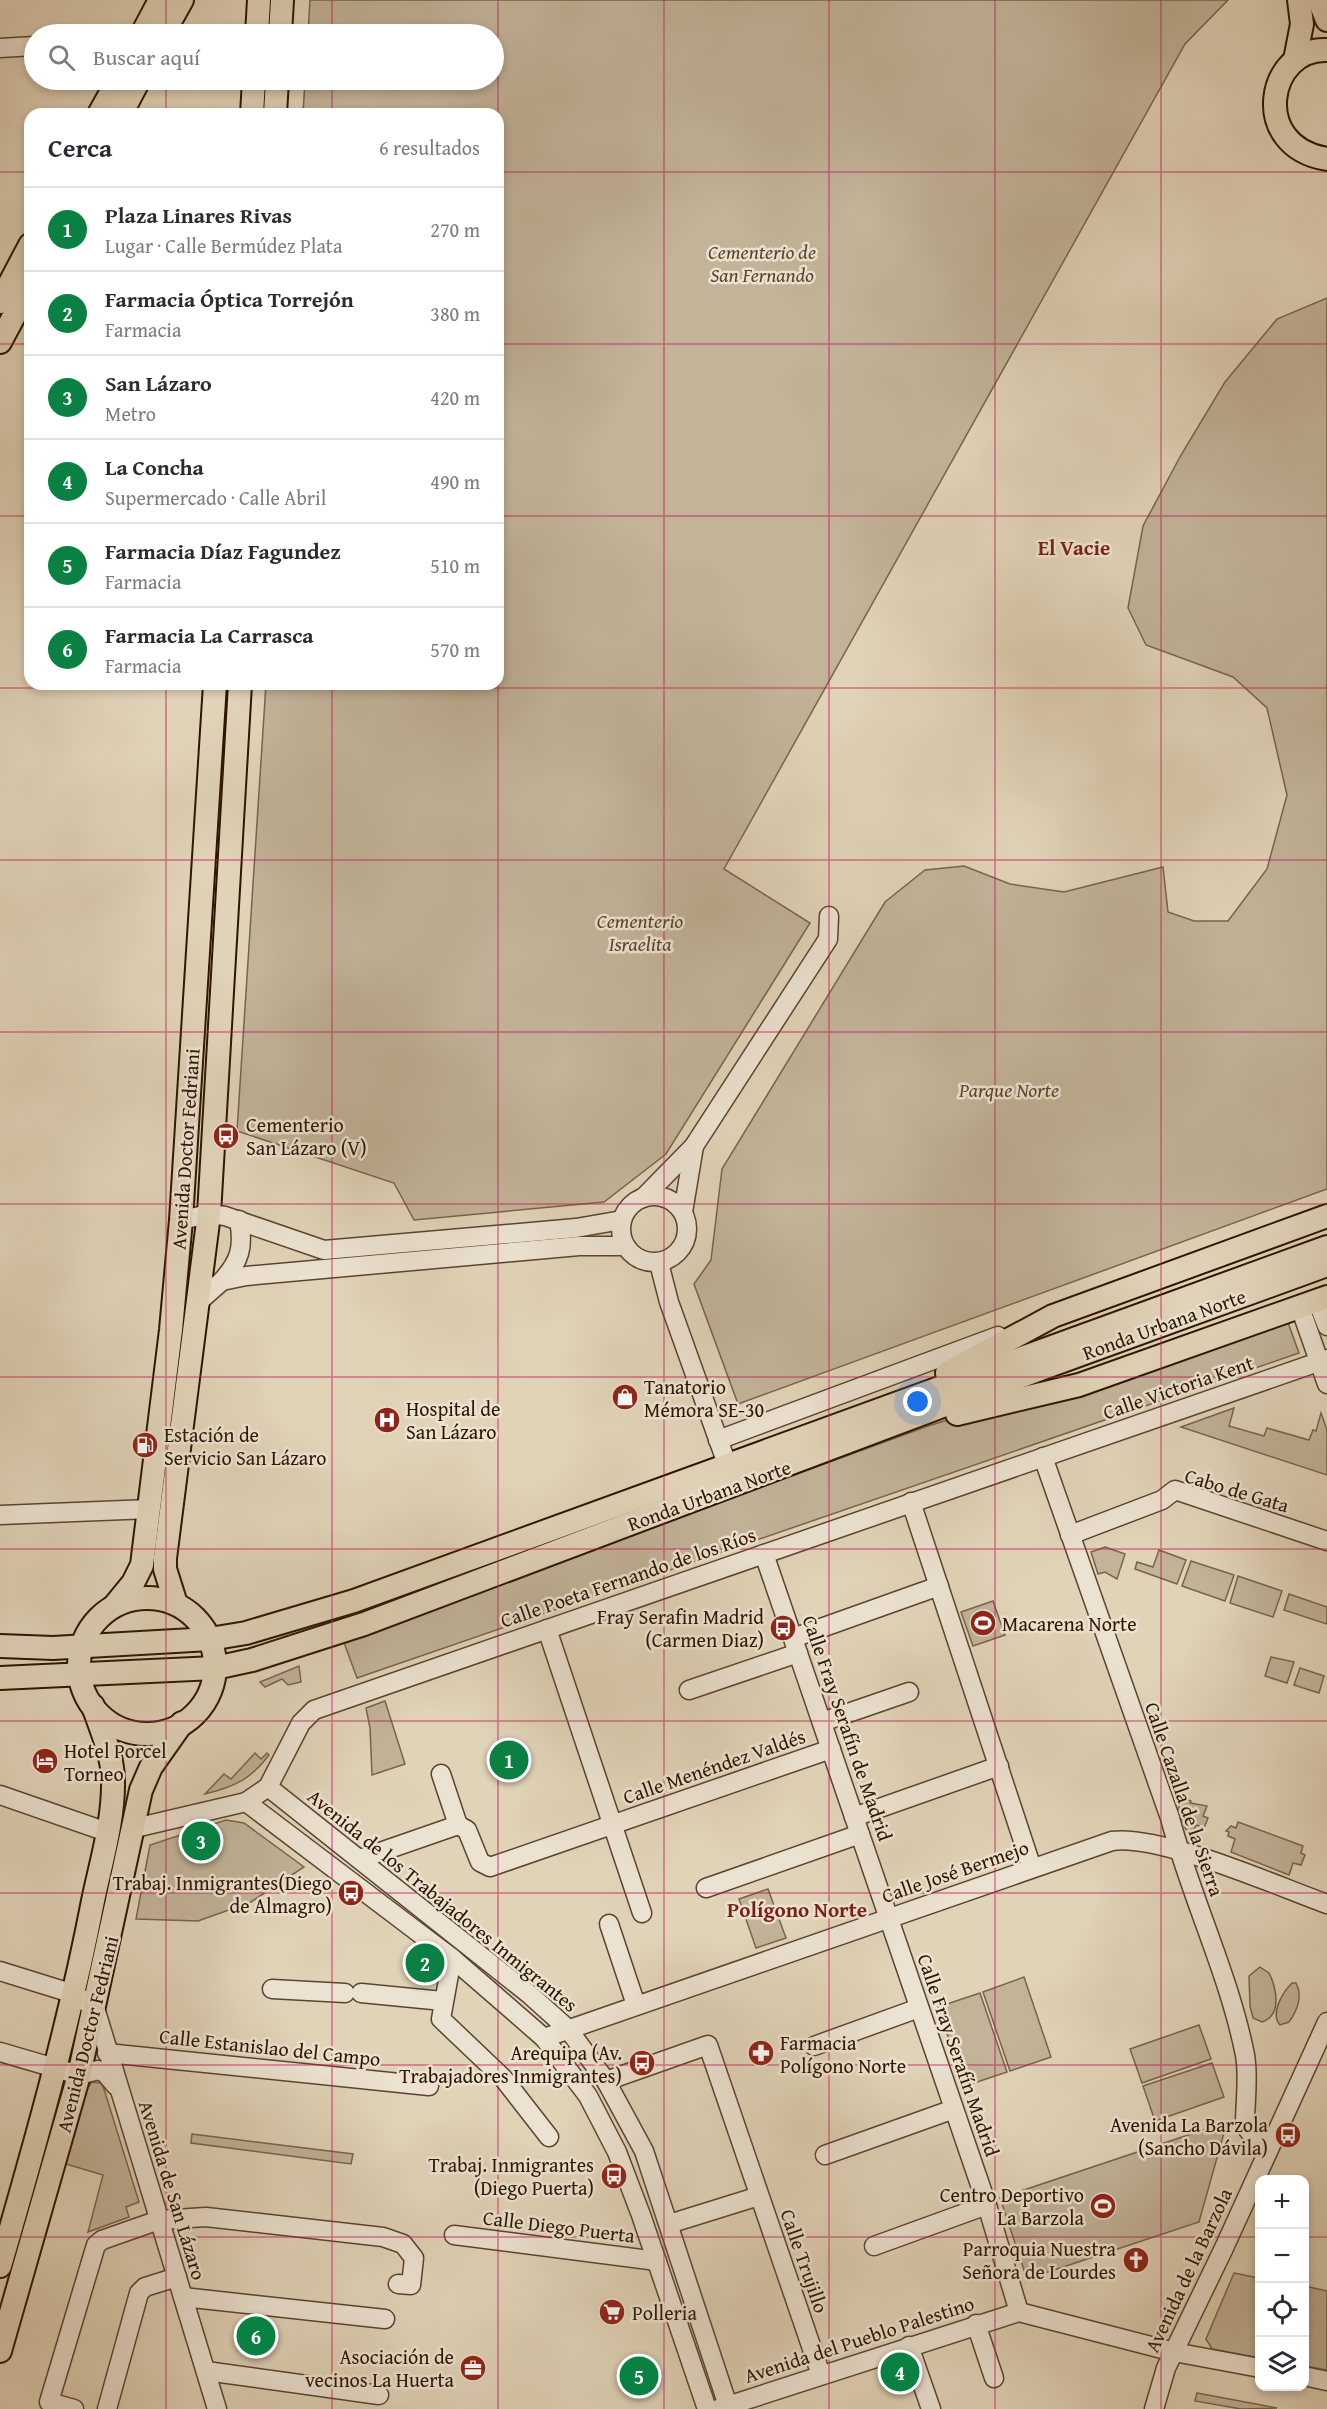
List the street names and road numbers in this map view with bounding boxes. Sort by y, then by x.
street label: Avenida Doctor Fedriani [163,1047,207,1251]
street label: Ronda Urbana Norte [1078,1281,1250,1367]
street label: Calle Victoria Kent [1099,1348,1257,1426]
street label: Ronda Urbana Norte [623,1452,795,1538]
street label: Cabo de Gata [1181,1460,1293,1520]
street label: Calle Poeta Fernando de los Ríos [496,1520,760,1634]
street label: Calle Fray Serafín de Madrid [796,1611,900,1845]
street label: Calle Cazalla de la Sierra [1138,1698,1232,1900]
street label: Calle Menéndez Valdés [619,1721,809,1811]
street label: Avenida de los Trabajadores Inmigrantes [302,1782,584,2018]
street label: Calle José Bermejo [878,1832,1032,1910]
street label: Avenida Doctor Fedriani [49,1932,126,2135]
street label: Calle Fray Serafín Madrid [911,1950,1007,2160]
street label: Calle Estanislao del Campo [158,2021,382,2073]
street label: Avenida de San Lázaro [132,2097,214,2283]
street label: Avenida de la Barzola [1137,2183,1239,2357]
street label: Calle Diego Puerta [481,2202,637,2250]
street label: Calle Trujillo [774,2205,836,2317]
street label: Avenida del Pueblo Palestino [740,2288,978,2390]

